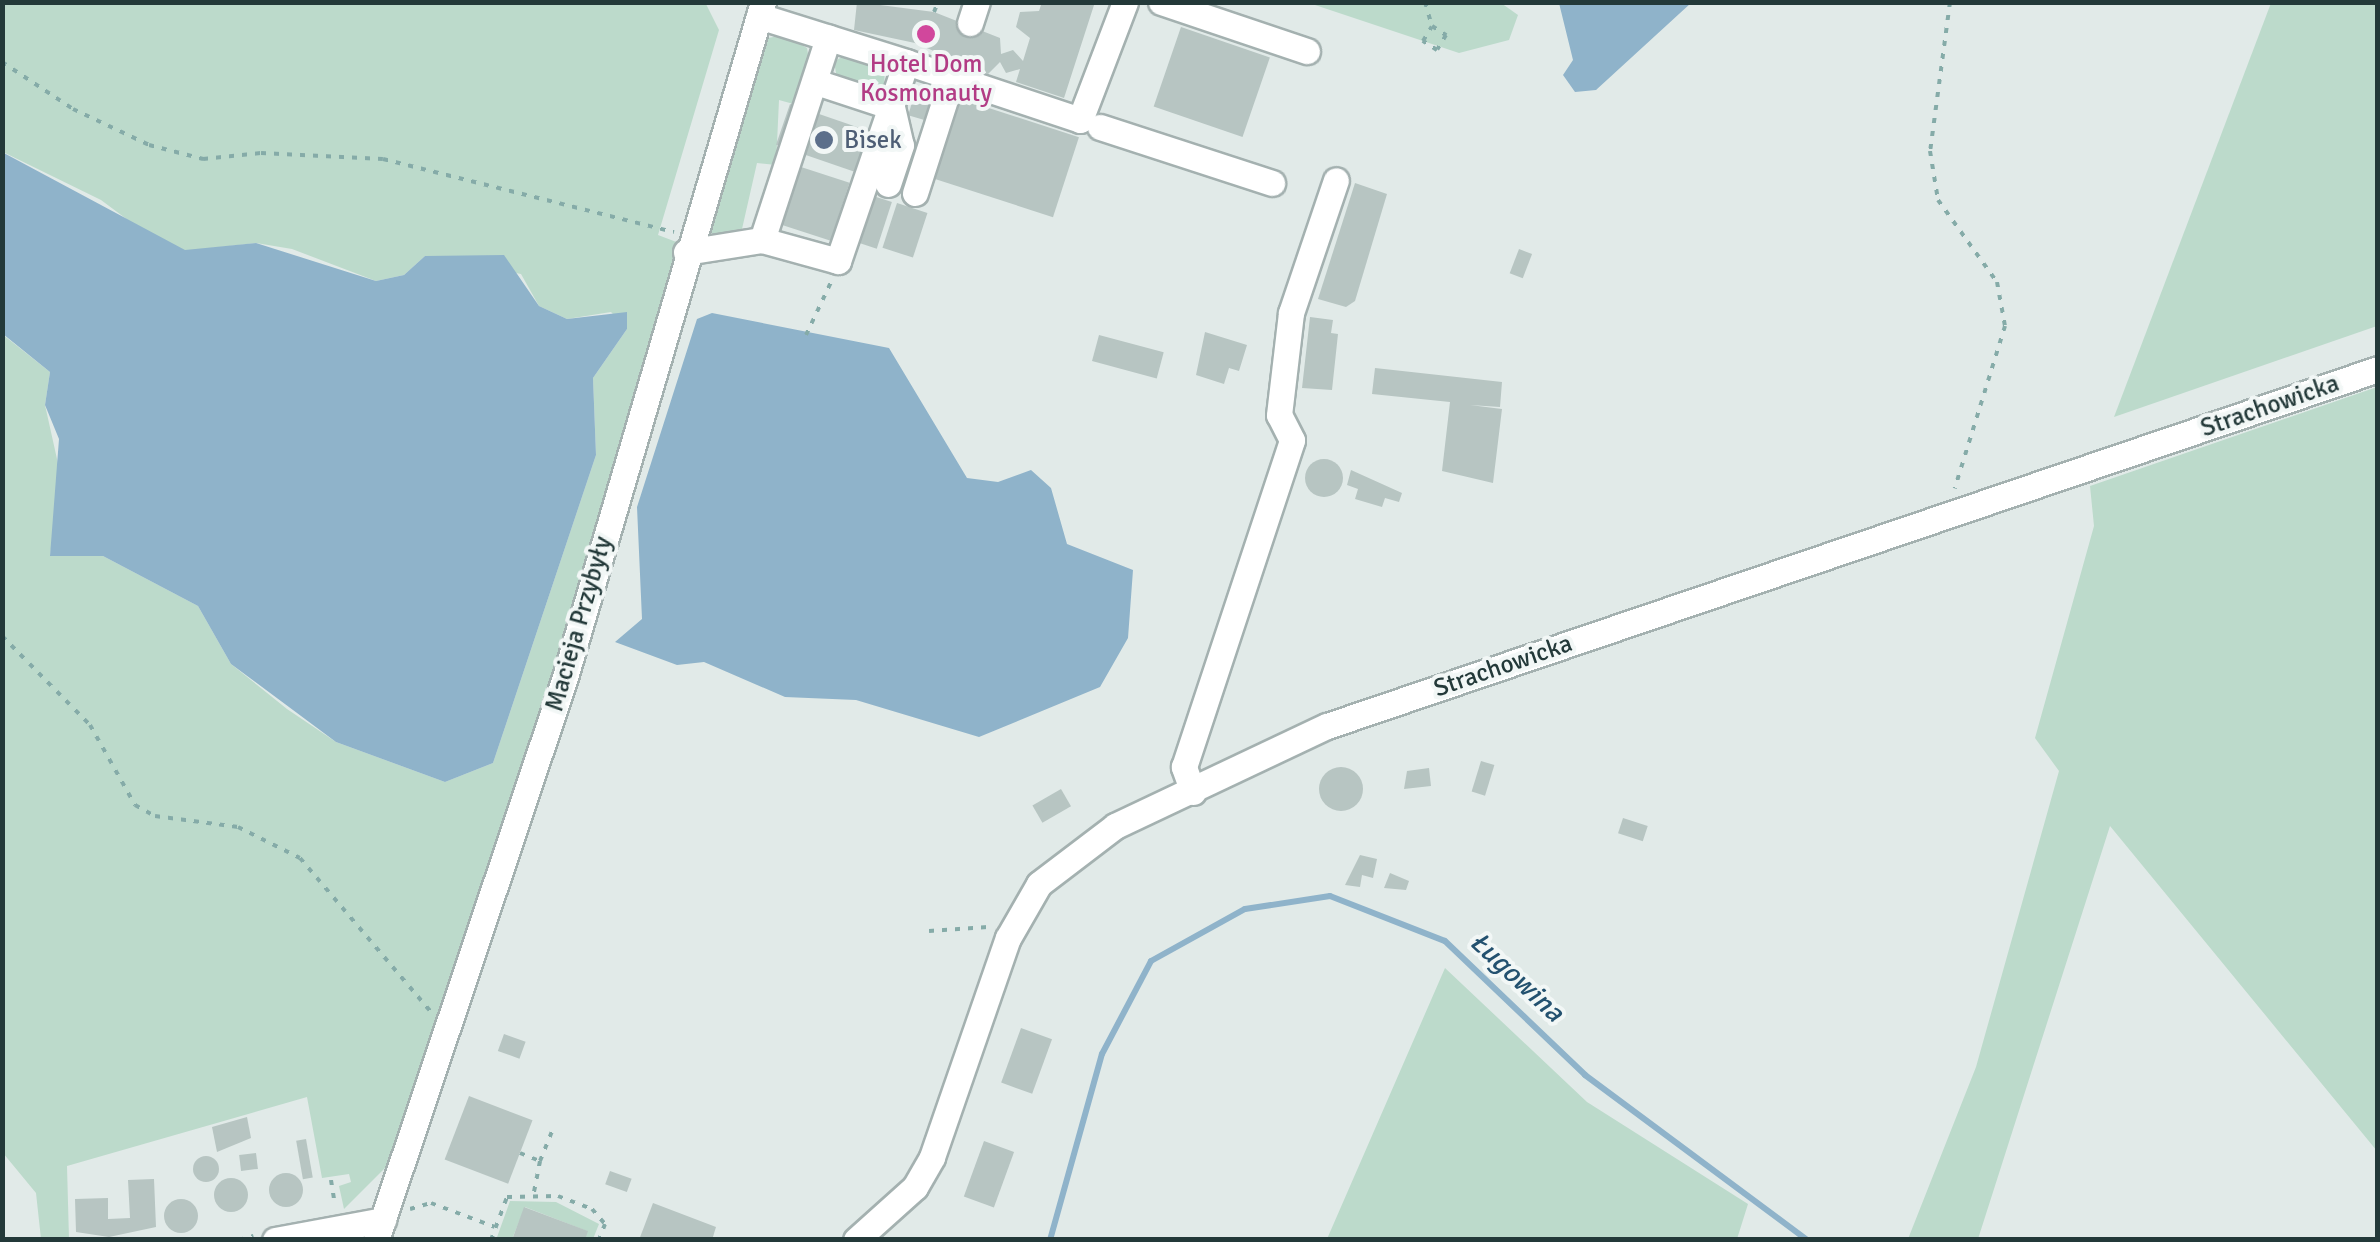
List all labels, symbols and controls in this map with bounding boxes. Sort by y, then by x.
marker: Hotel Dom Kosmonauty [915,23,937,45]
place label: Hotel Dom Kosmonauty [860,50,992,109]
place label: Bisek [844,125,902,155]
marker: Bisek [813,129,835,151]
street label: Strachowicka [2197,368,2343,444]
street label: Macieja Przybyły [540,533,618,715]
street label: Strachowicka [1430,628,1576,704]
water label: Ługowina [1463,925,1571,1029]

